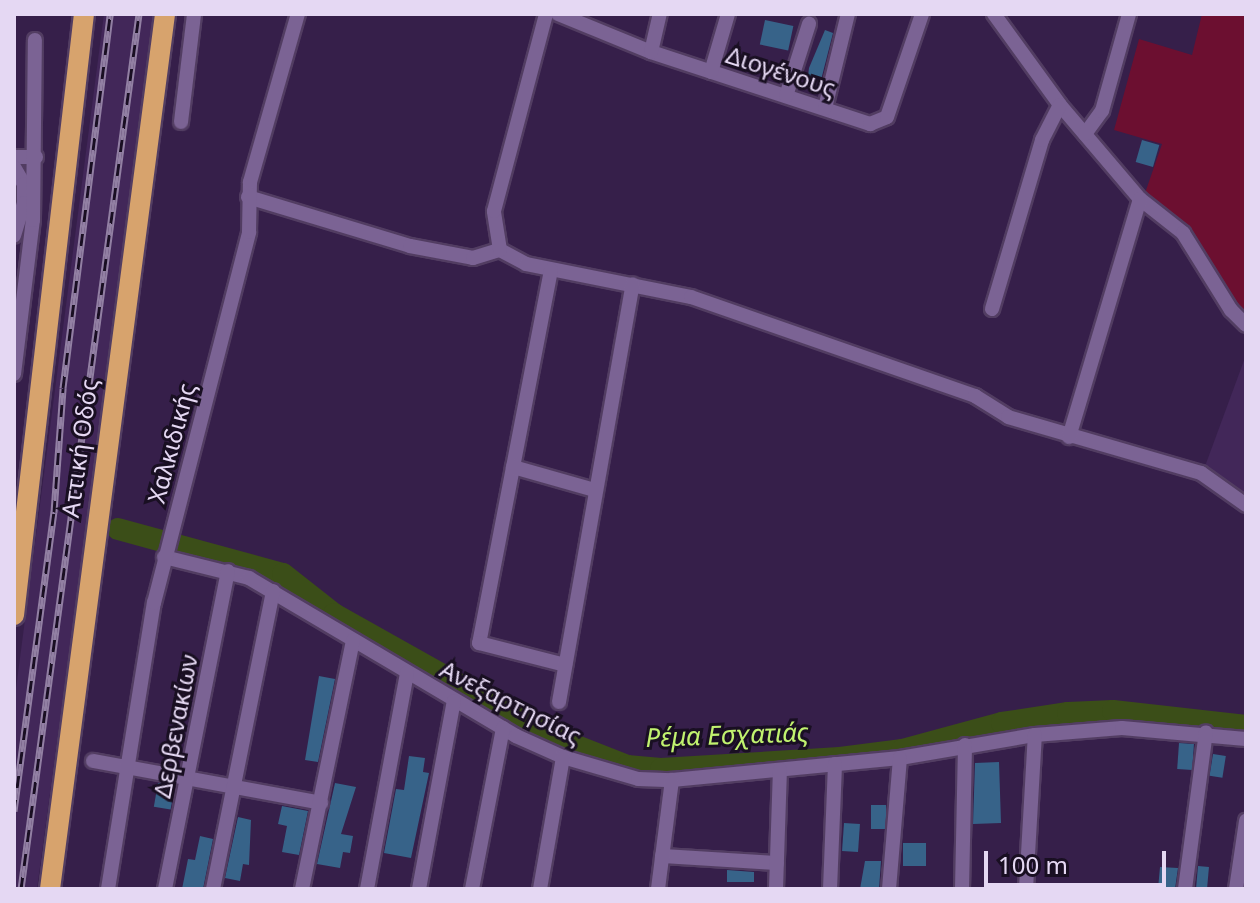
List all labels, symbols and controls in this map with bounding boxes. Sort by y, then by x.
street label: Διογένους [723,40,839,102]
street label: Αττική Οδός [55,377,103,519]
street label: Χαλκιδικής [141,380,201,506]
street label: Δερβενακίων [147,652,203,800]
street label: Ανεξαρτησίας [436,654,586,750]
water label: Ρέμα Εσχατιάς [645,717,809,753]
scale bar [988,835,1170,885]
text: 100 m [998,848,1068,881]

